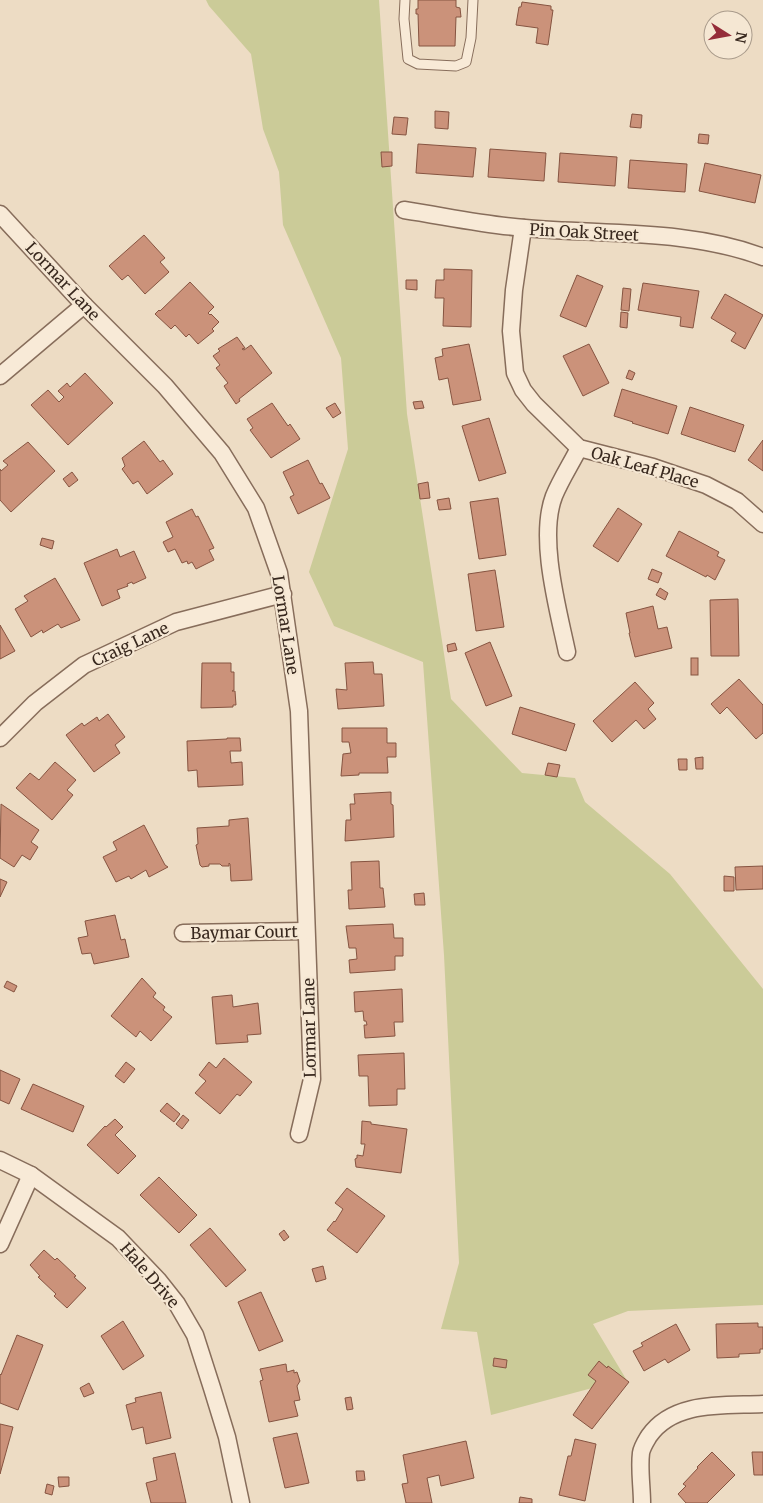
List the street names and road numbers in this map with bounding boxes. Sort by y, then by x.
street label: Pin Oak Street [529,219,640,245]
street label: Lormar Lane [22,238,104,324]
street label: Oak Leaf Place [589,442,701,492]
street label: Lormar Lane [268,574,304,676]
street label: Craig Lane [88,618,172,670]
street label: Baymar Court [190,921,299,943]
street label: Lormar Lane [298,978,320,1078]
street label: Hale Drive [116,1238,184,1312]

